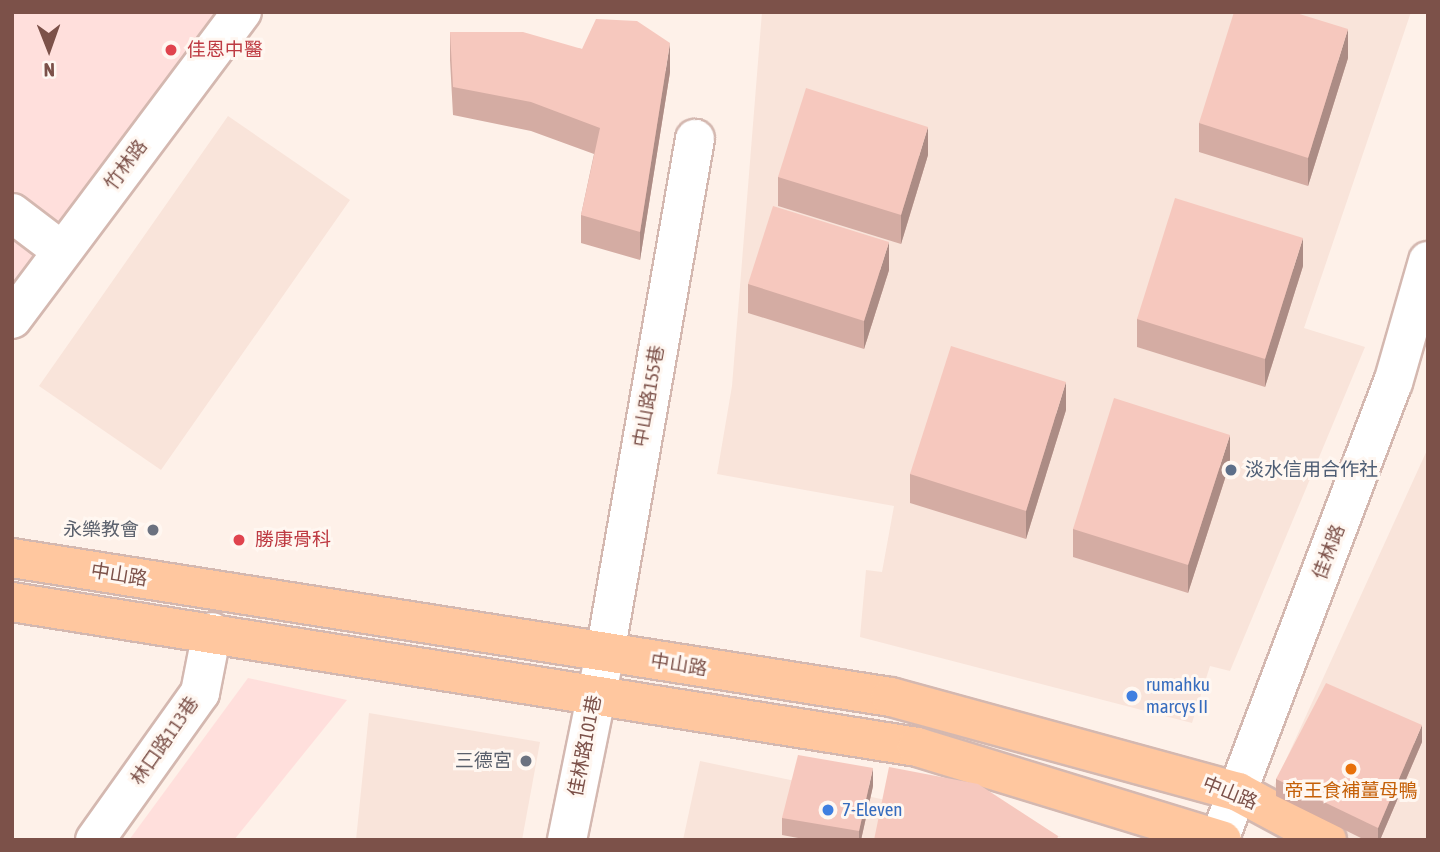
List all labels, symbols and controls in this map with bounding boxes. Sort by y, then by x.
north arrow [14,14,84,84]
place label: 佳恩中醫 [187,39,263,61]
marker: 佳恩中醫 [161,40,181,60]
text: N [44,59,55,81]
street label: 竹林路 [100,135,152,195]
street label: 中山路155巷 [629,343,669,449]
place label: 淡水信用合作社 [1245,459,1378,481]
marker: 淡水信用合作社 [1223,462,1239,478]
place label: 永樂教會 [63,519,139,541]
street label: 佳林路 [1308,521,1350,583]
marker: 永樂教會 [145,522,161,538]
place label: 勝康骨科 [255,529,331,551]
marker: 勝康骨科 [229,530,249,550]
street label: 中山路 [89,559,149,591]
street label: 中山路 [649,649,709,681]
place label: rumahku marcys II [1146,674,1210,718]
marker: rumahku marcys II [1124,688,1140,704]
street label: 林口路113巷 [126,692,204,790]
street label: 佳林路101巷 [564,693,606,799]
place label: 三德宮 [455,750,512,772]
marker: 三德宮 [518,753,534,769]
marker: 帝王食補薑母鴨 [1343,761,1359,777]
street label: 中山路 [1199,772,1261,814]
place label: 帝王食補薑母鴨 [1285,780,1417,802]
place label: 7-Eleven [842,799,903,821]
marker: 7-Eleven [820,802,836,818]

